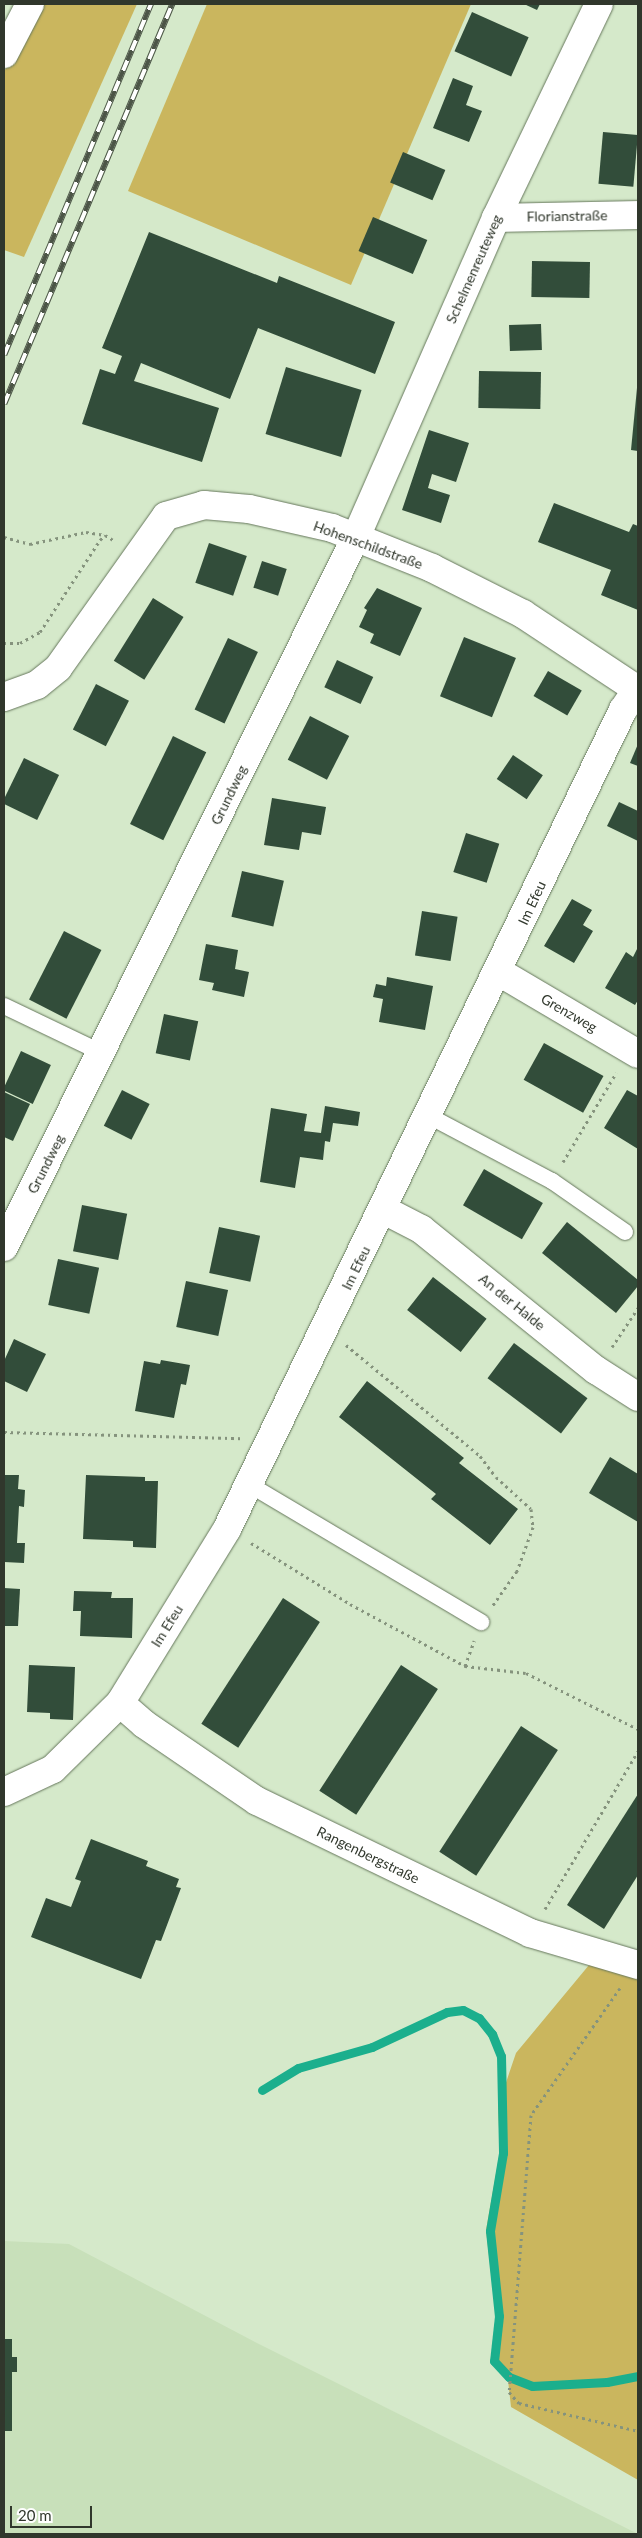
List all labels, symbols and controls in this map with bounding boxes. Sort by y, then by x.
street label: Florianstraße [526,207,608,225]
street label: Schelmenreuteweg [442,212,506,326]
street label: Hohenschildstraße [311,517,425,573]
street label: Grundweg [207,762,251,828]
street label: Im Efeu [515,878,549,928]
street label: Grenzweg [538,990,600,1036]
street label: Grundweg [24,1132,68,1196]
street label: Im Efeu [338,1243,374,1293]
street label: An der Halde [475,1270,549,1334]
street label: Im Efeu [148,1602,186,1650]
street label: Rangenbergstraße [314,1823,422,1887]
scale bar [12,2496,95,2528]
text: 20 m [18,2506,52,2524]

